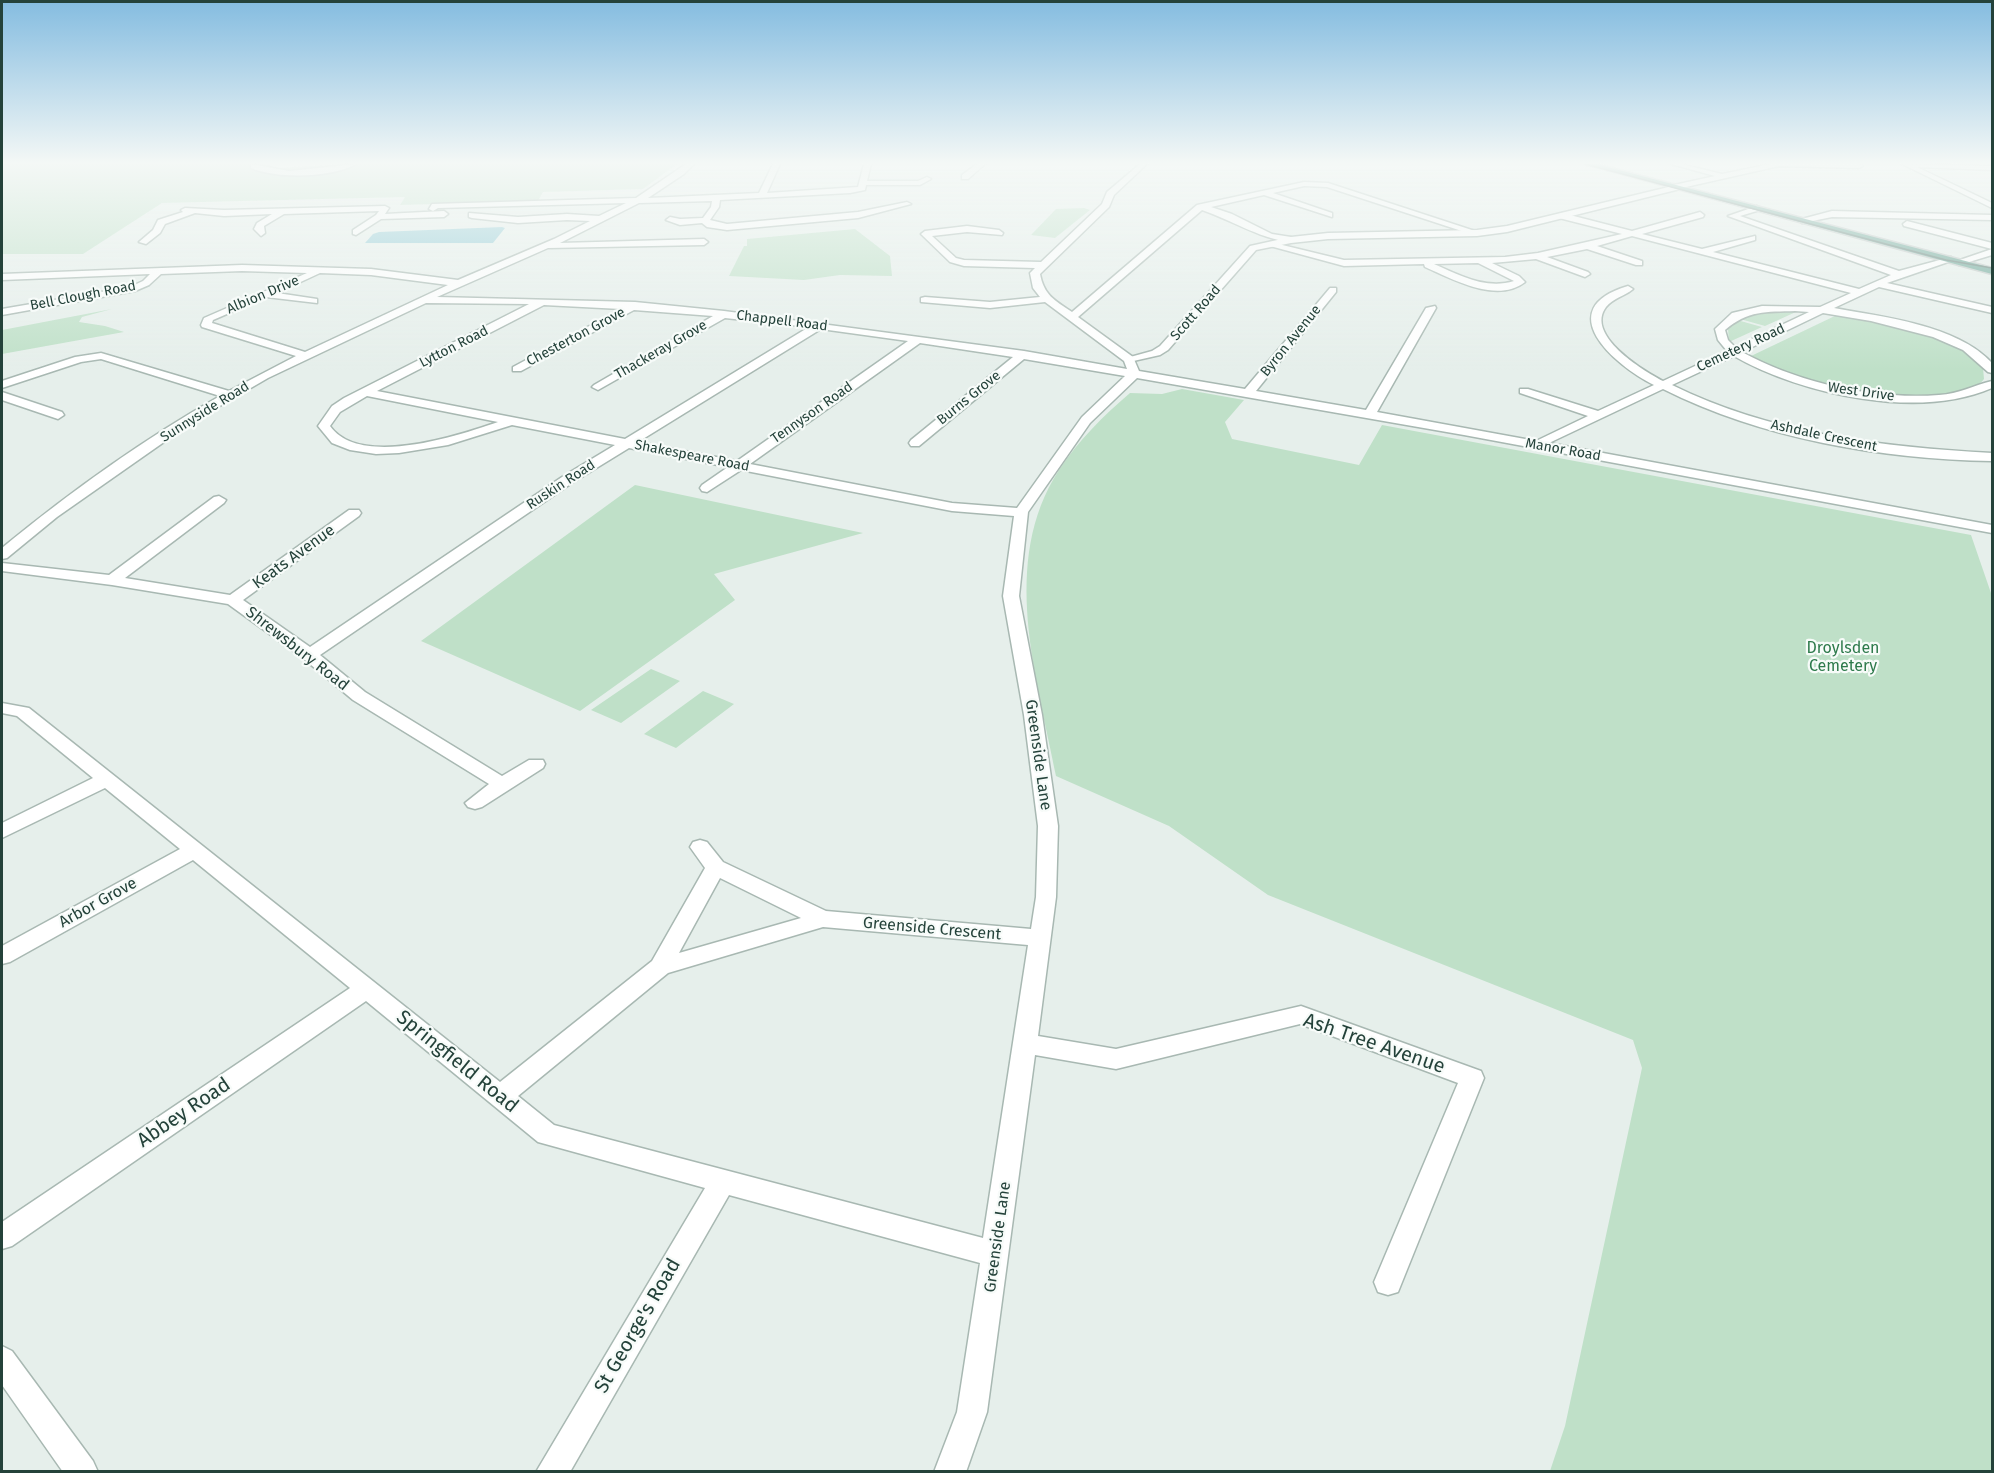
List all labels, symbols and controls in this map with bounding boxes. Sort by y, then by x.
street label: Albion Drive [224,272,302,318]
street label: Bell Clough Road [29,277,137,315]
street label: Scott Road [1167,282,1225,344]
street label: Byron Avenue [1257,302,1325,380]
street label: Chesterton Grove [524,304,628,370]
street label: Chappell Road [735,307,829,335]
street label: Thackeray Grove [612,317,710,383]
street label: Cemetery Road [1694,320,1788,376]
street label: Lytton Road [417,322,491,372]
street label: Burns Grove [934,367,1004,429]
street label: Sunnyside Road [158,378,252,446]
street label: Tennyson Road [768,379,856,447]
street label: West Drive [1827,379,1895,405]
street label: Ashdale Crescent [1769,417,1879,455]
street label: Manor Road [1524,435,1602,465]
street label: Shakespeare Road [633,437,751,475]
street label: Ruskin Road [524,457,598,513]
street label: Keats Avenue [249,521,339,593]
street label: Shrewsbury Road [242,603,352,695]
park label: Droylsden Cemetery [1807,639,1879,677]
street label: Greenside Lane [1021,698,1055,812]
street label: Arbor Grove [56,874,140,932]
street label: Greenside Crescent [862,913,1002,945]
street label: Springfield Road [391,1006,523,1118]
street label: Ash Tree Avenue [1300,1009,1448,1079]
street label: Abbey Road [133,1073,235,1153]
street label: Greenside Lane [981,1180,1015,1294]
street label: St George's Road [590,1254,686,1398]

